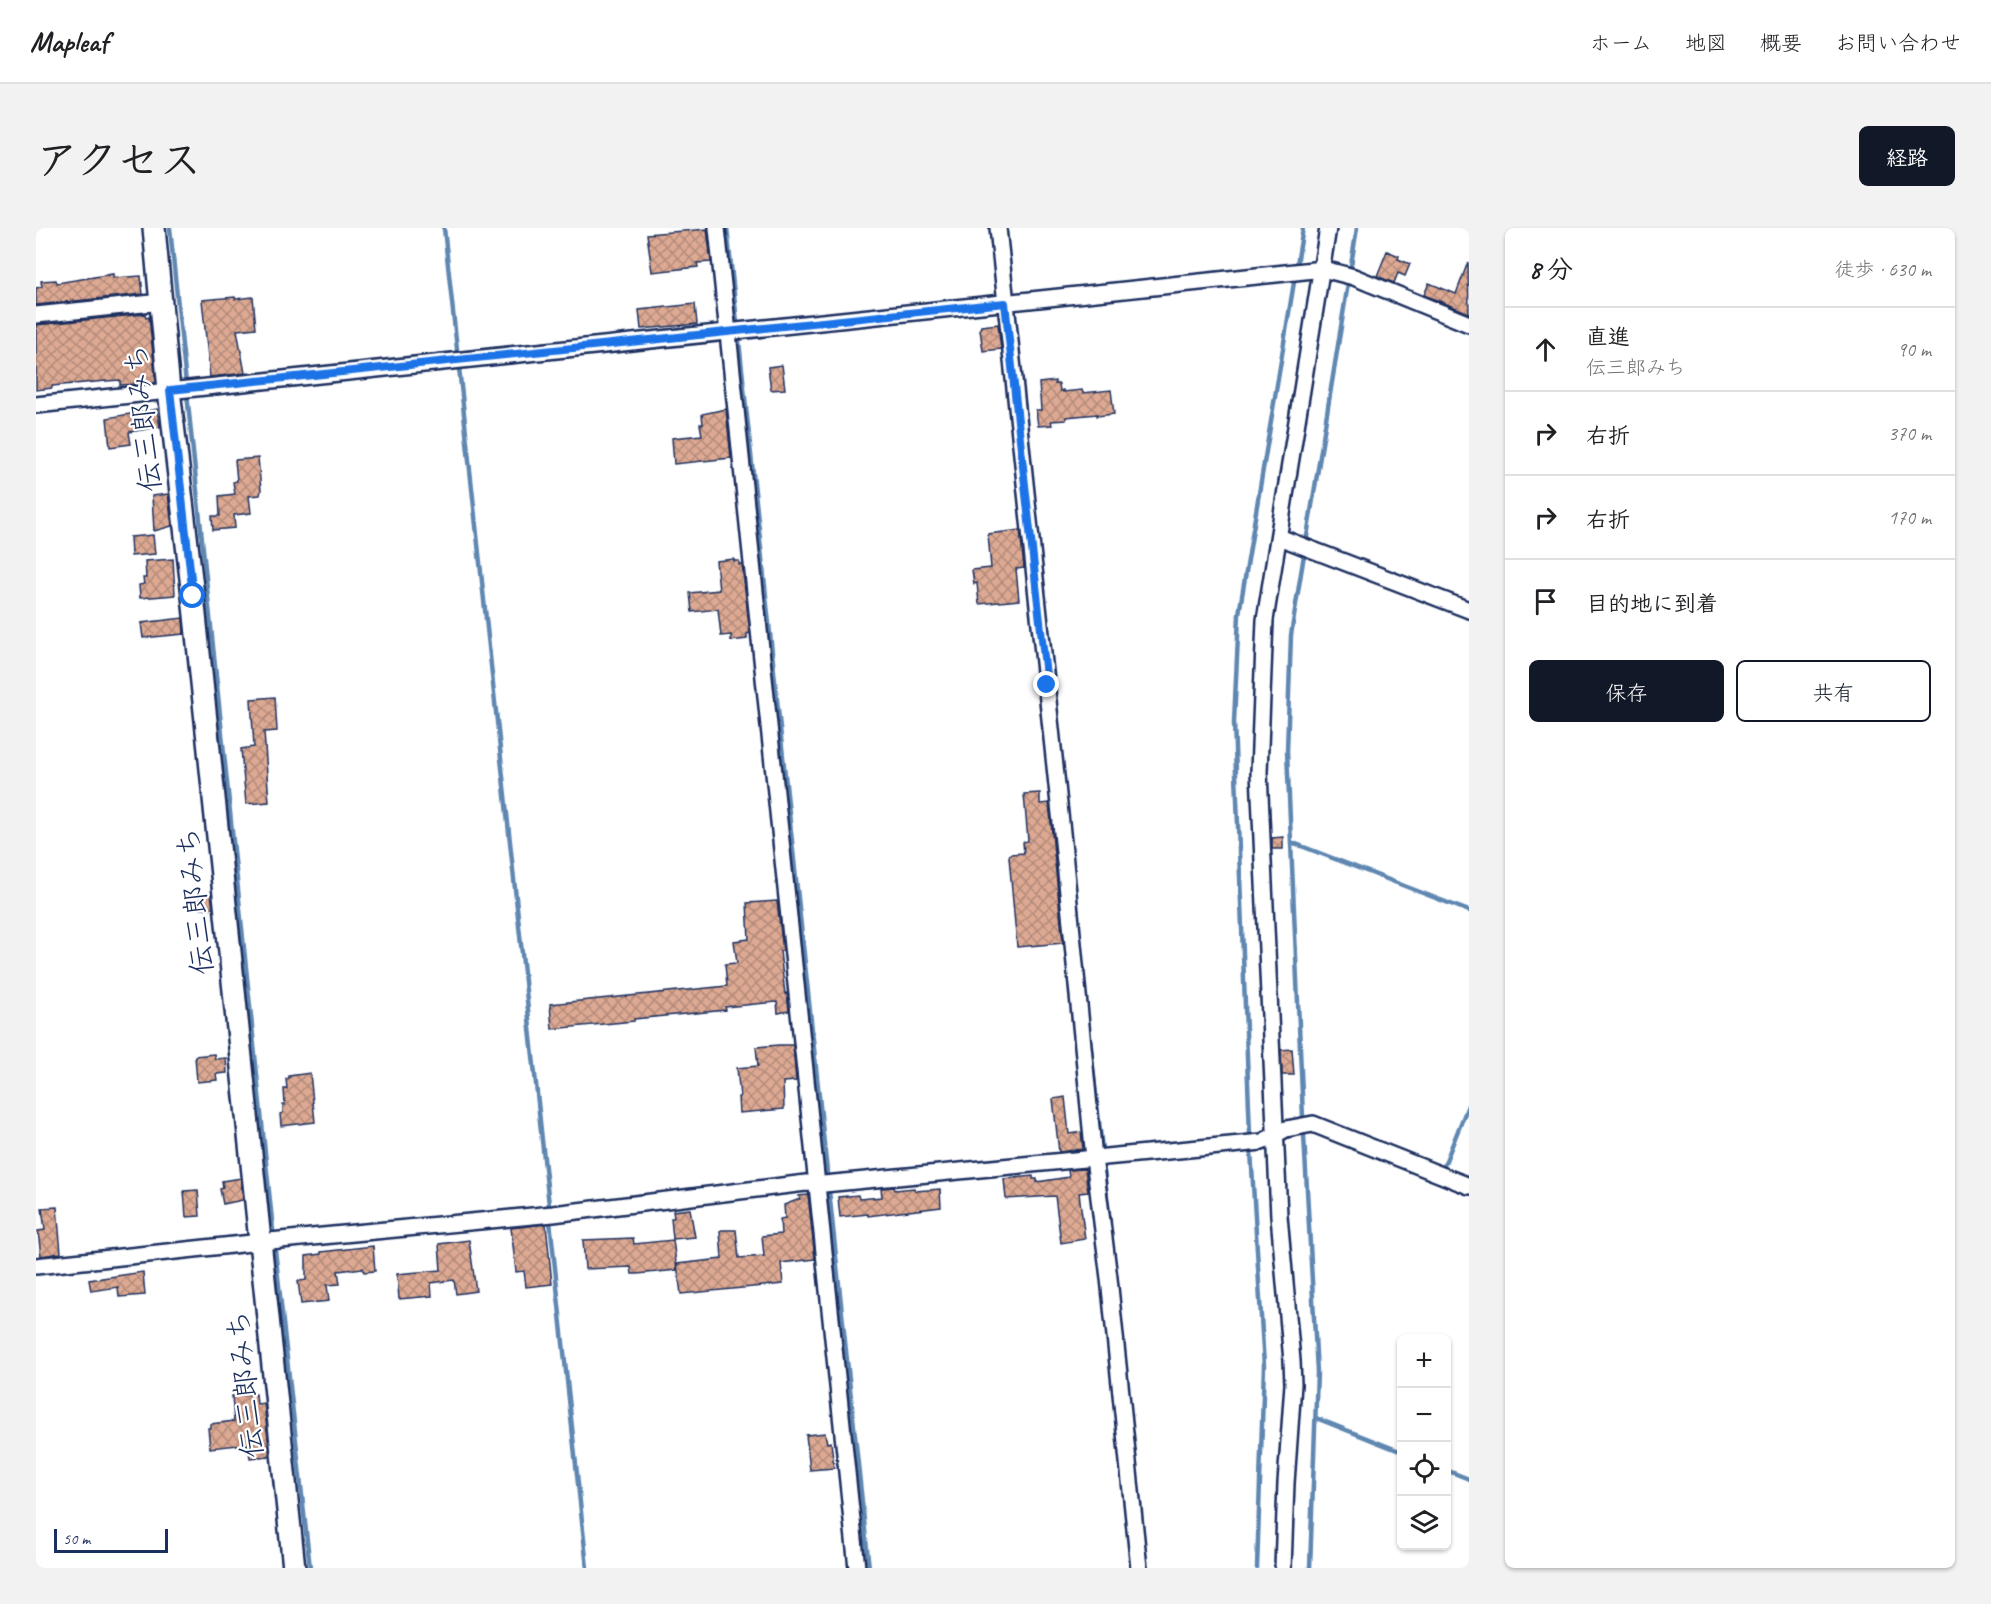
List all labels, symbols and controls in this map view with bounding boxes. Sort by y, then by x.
text: Mapleaf [30,24,108,59]
text: ホーム [1590,30,1652,56]
text: 地図 [1685,30,1727,56]
text: 概要 [1760,30,1802,56]
text: お問い合わせ [1835,30,1961,56]
button: 経路 [1859,126,1955,186]
text: アクセス [36,134,201,187]
text: 8 分 [1529,253,1573,286]
text: 徒歩 · 630 m [1835,257,1931,282]
text: 直進 [1586,323,1630,351]
icon: ahead [1529,333,1562,366]
text: 90 m [1897,337,1931,362]
street label: 伝三郎みち [116,342,170,494]
text: 伝三郎みち [1586,355,1685,380]
icon: right [1529,417,1562,450]
text: 370 m [1888,421,1931,446]
text: 右折 [1586,422,1630,450]
icon: right [1529,501,1562,534]
text: 170 m [1888,505,1931,530]
text: 右折 [1586,506,1630,534]
route start [179,582,205,608]
icon: arrive [1529,585,1562,618]
text: 目的地に到着 [1586,590,1718,618]
button: 保存 [1529,660,1724,722]
button: 共有 [1736,660,1931,722]
route end [1033,671,1059,697]
street label: 伝三郎みち [168,825,222,977]
street label: 伝三郎みち [218,1308,272,1460]
map controls [1397,1334,1451,1550]
button: + [1397,1334,1451,1388]
button: − [1397,1388,1451,1442]
button: locate [1397,1442,1451,1496]
button: layers [1397,1496,1451,1550]
scale bar [54,1526,168,1554]
text: 50 m [63,1529,90,1549]

